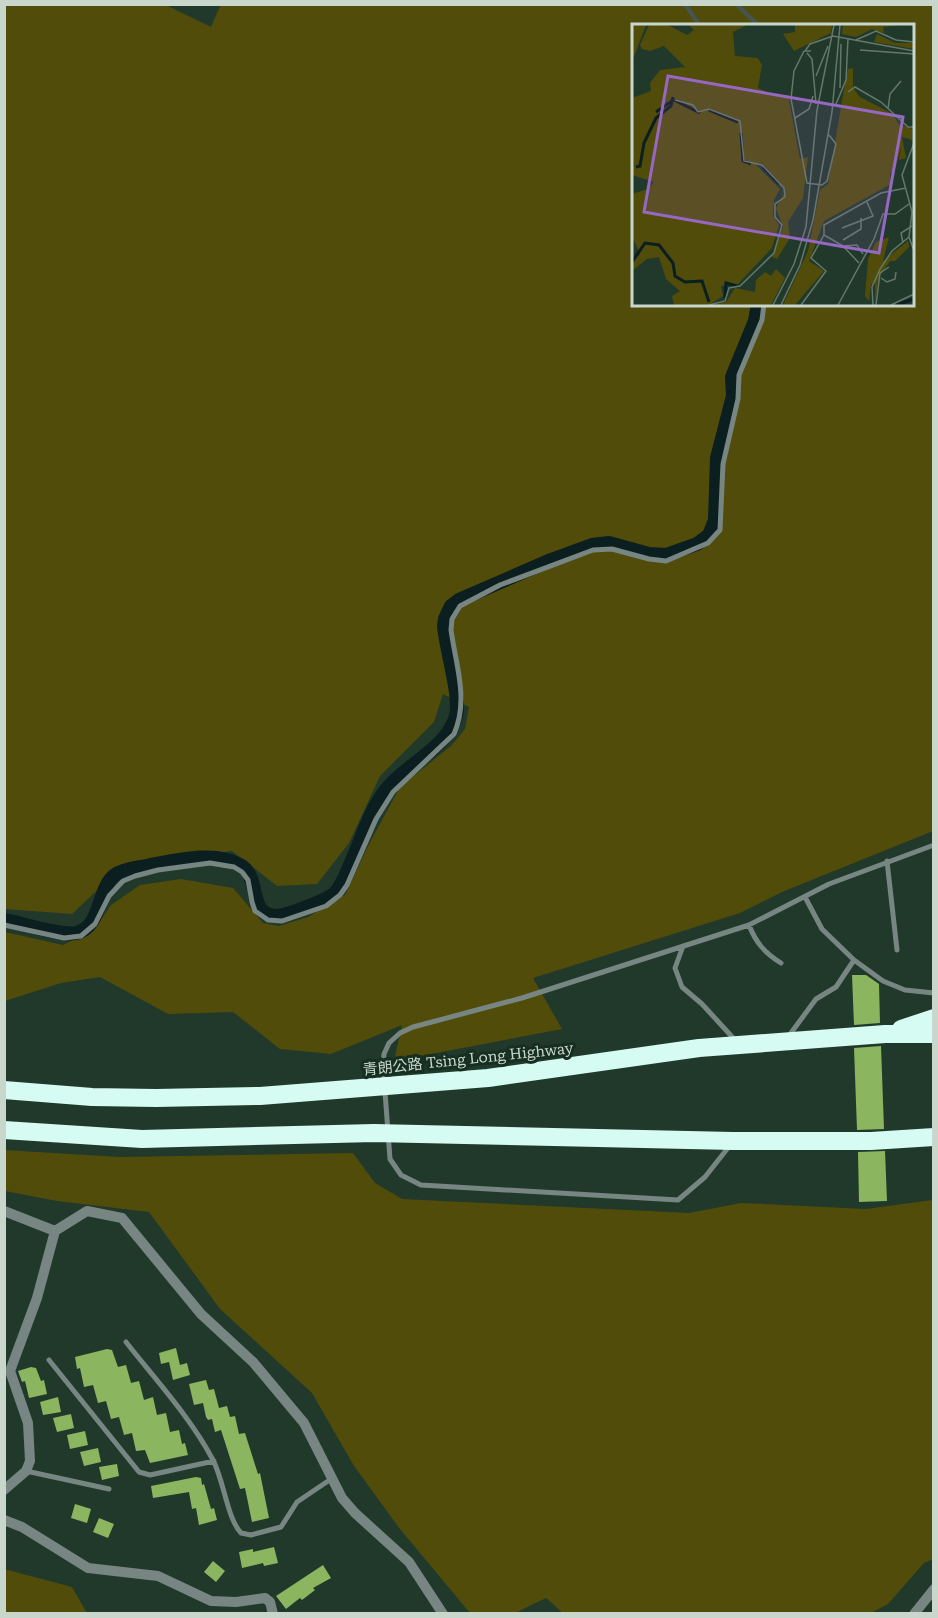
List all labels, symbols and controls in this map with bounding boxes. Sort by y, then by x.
inset map [632,24,914,306]
street label: 青朗公路 Tsing Long Highway [362,1039,574,1079]

